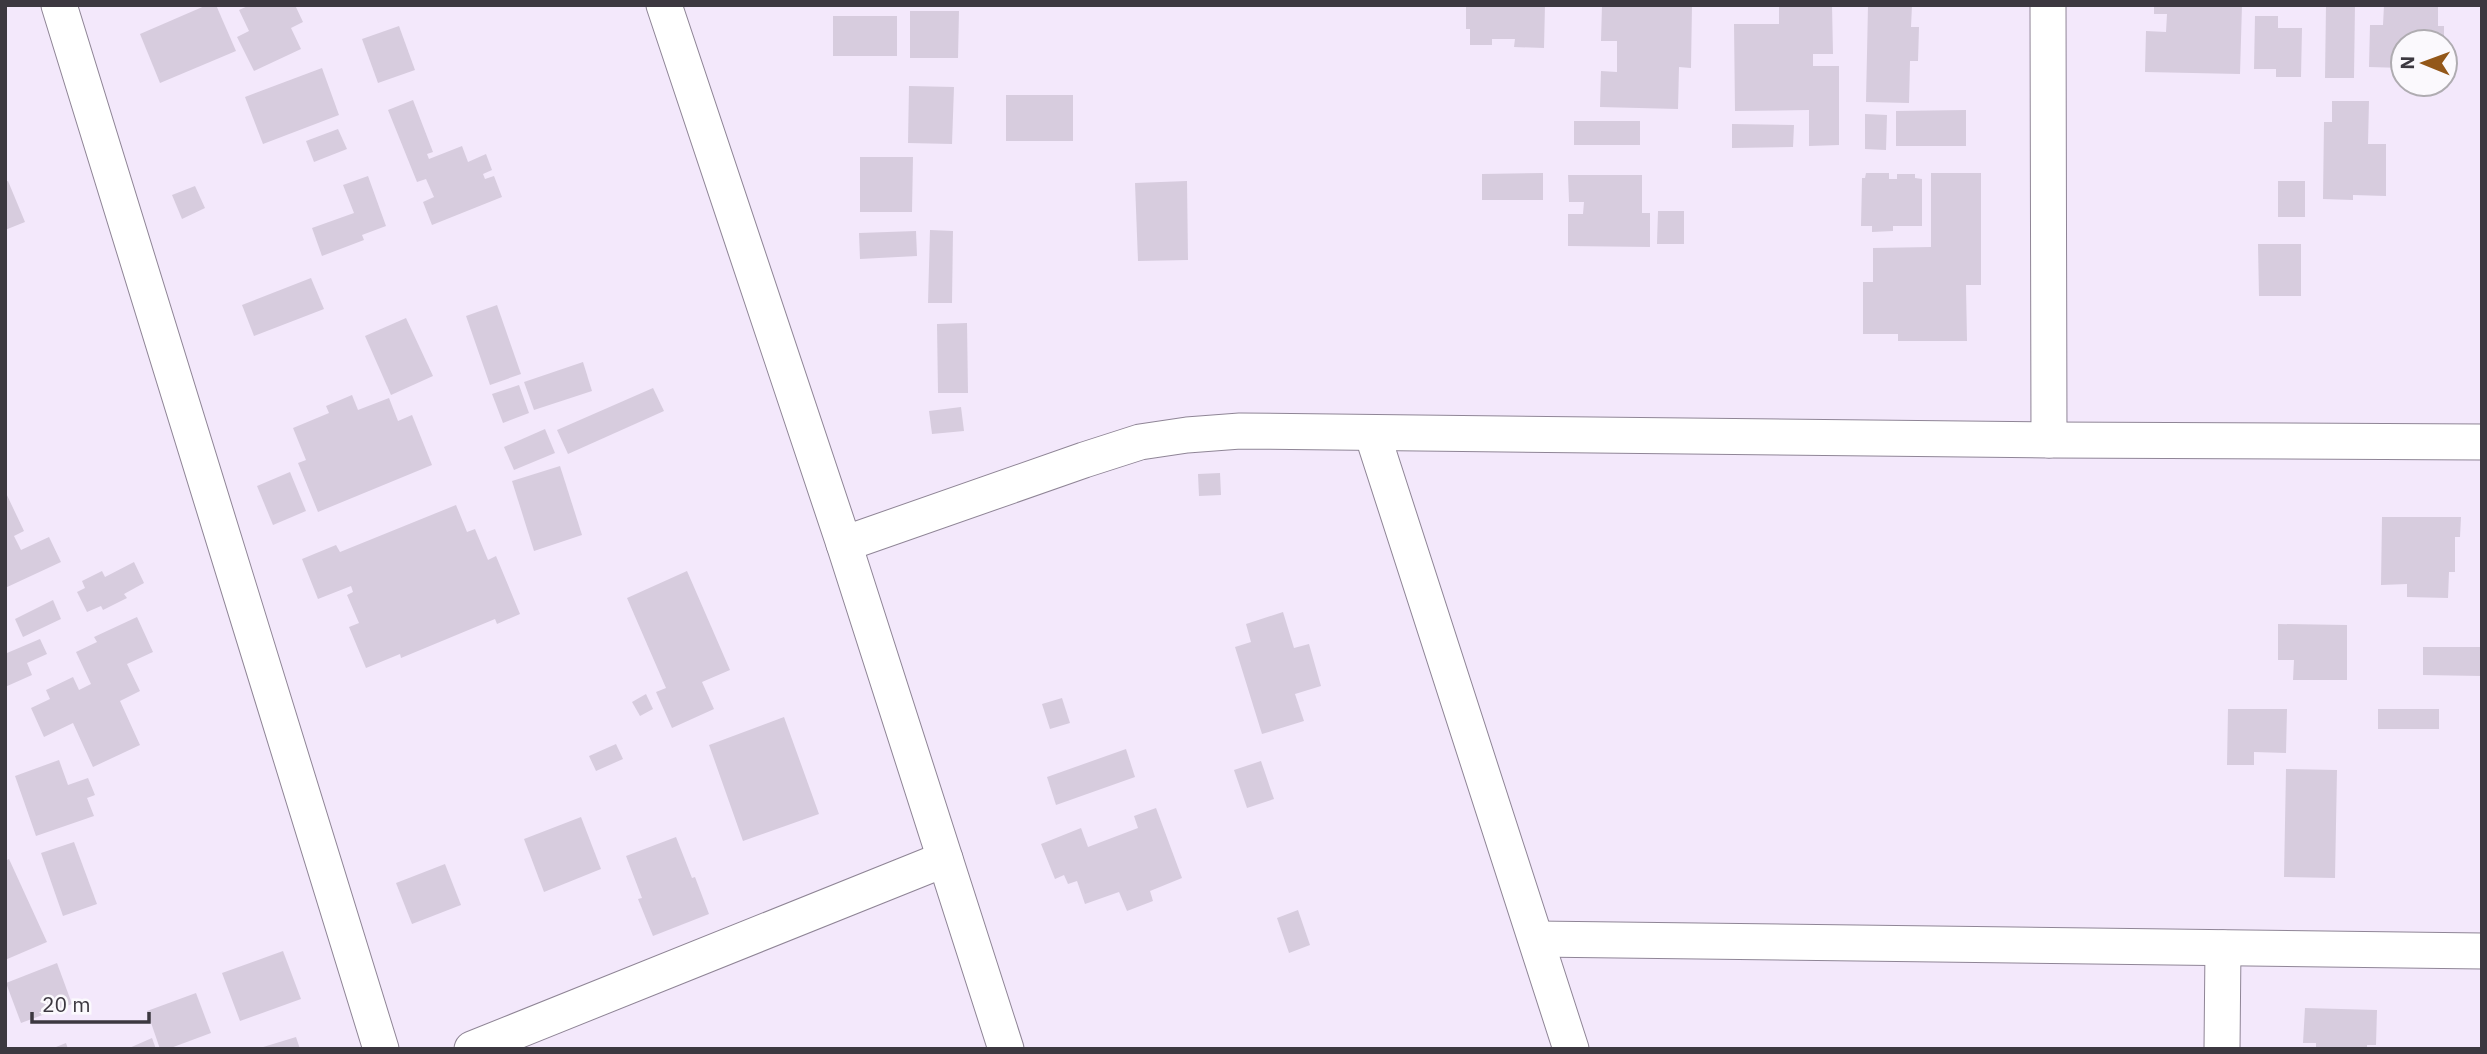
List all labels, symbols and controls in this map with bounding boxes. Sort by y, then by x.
north arrow [2389,28,2459,98]
text: N [2395,56,2419,70]
scale bar [32,981,149,1025]
text: 20 m [42,990,91,1018]

